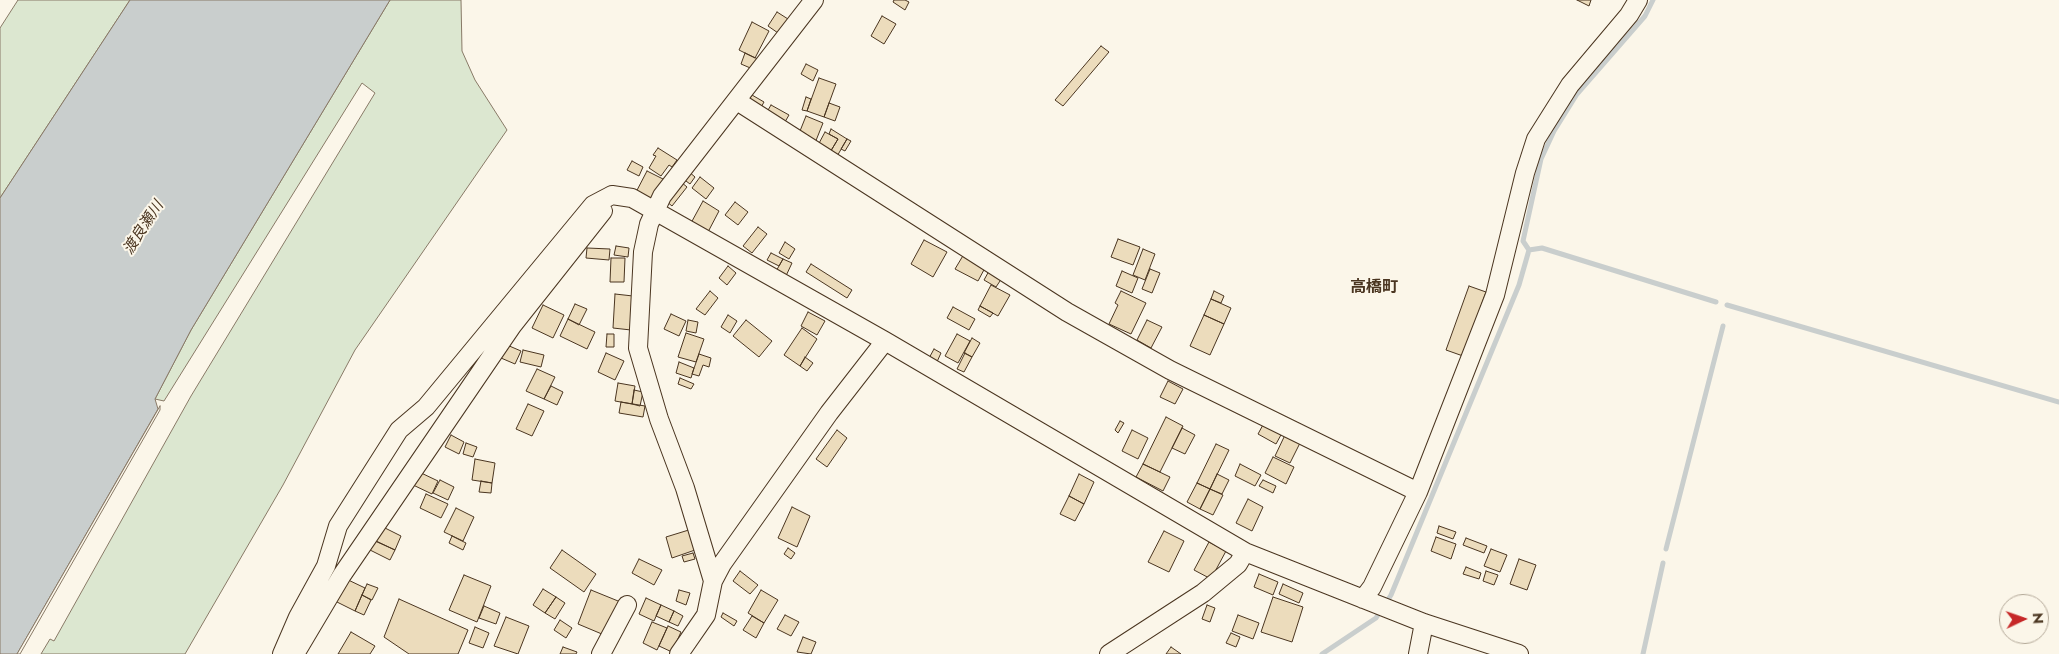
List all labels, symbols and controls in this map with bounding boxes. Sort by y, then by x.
water label: 渡良瀬川 [120,198,168,258]
district label: 高橋町 [1350,278,1398,298]
north arrow [1999,594,2049,644]
text: N [2028,612,2048,624]

